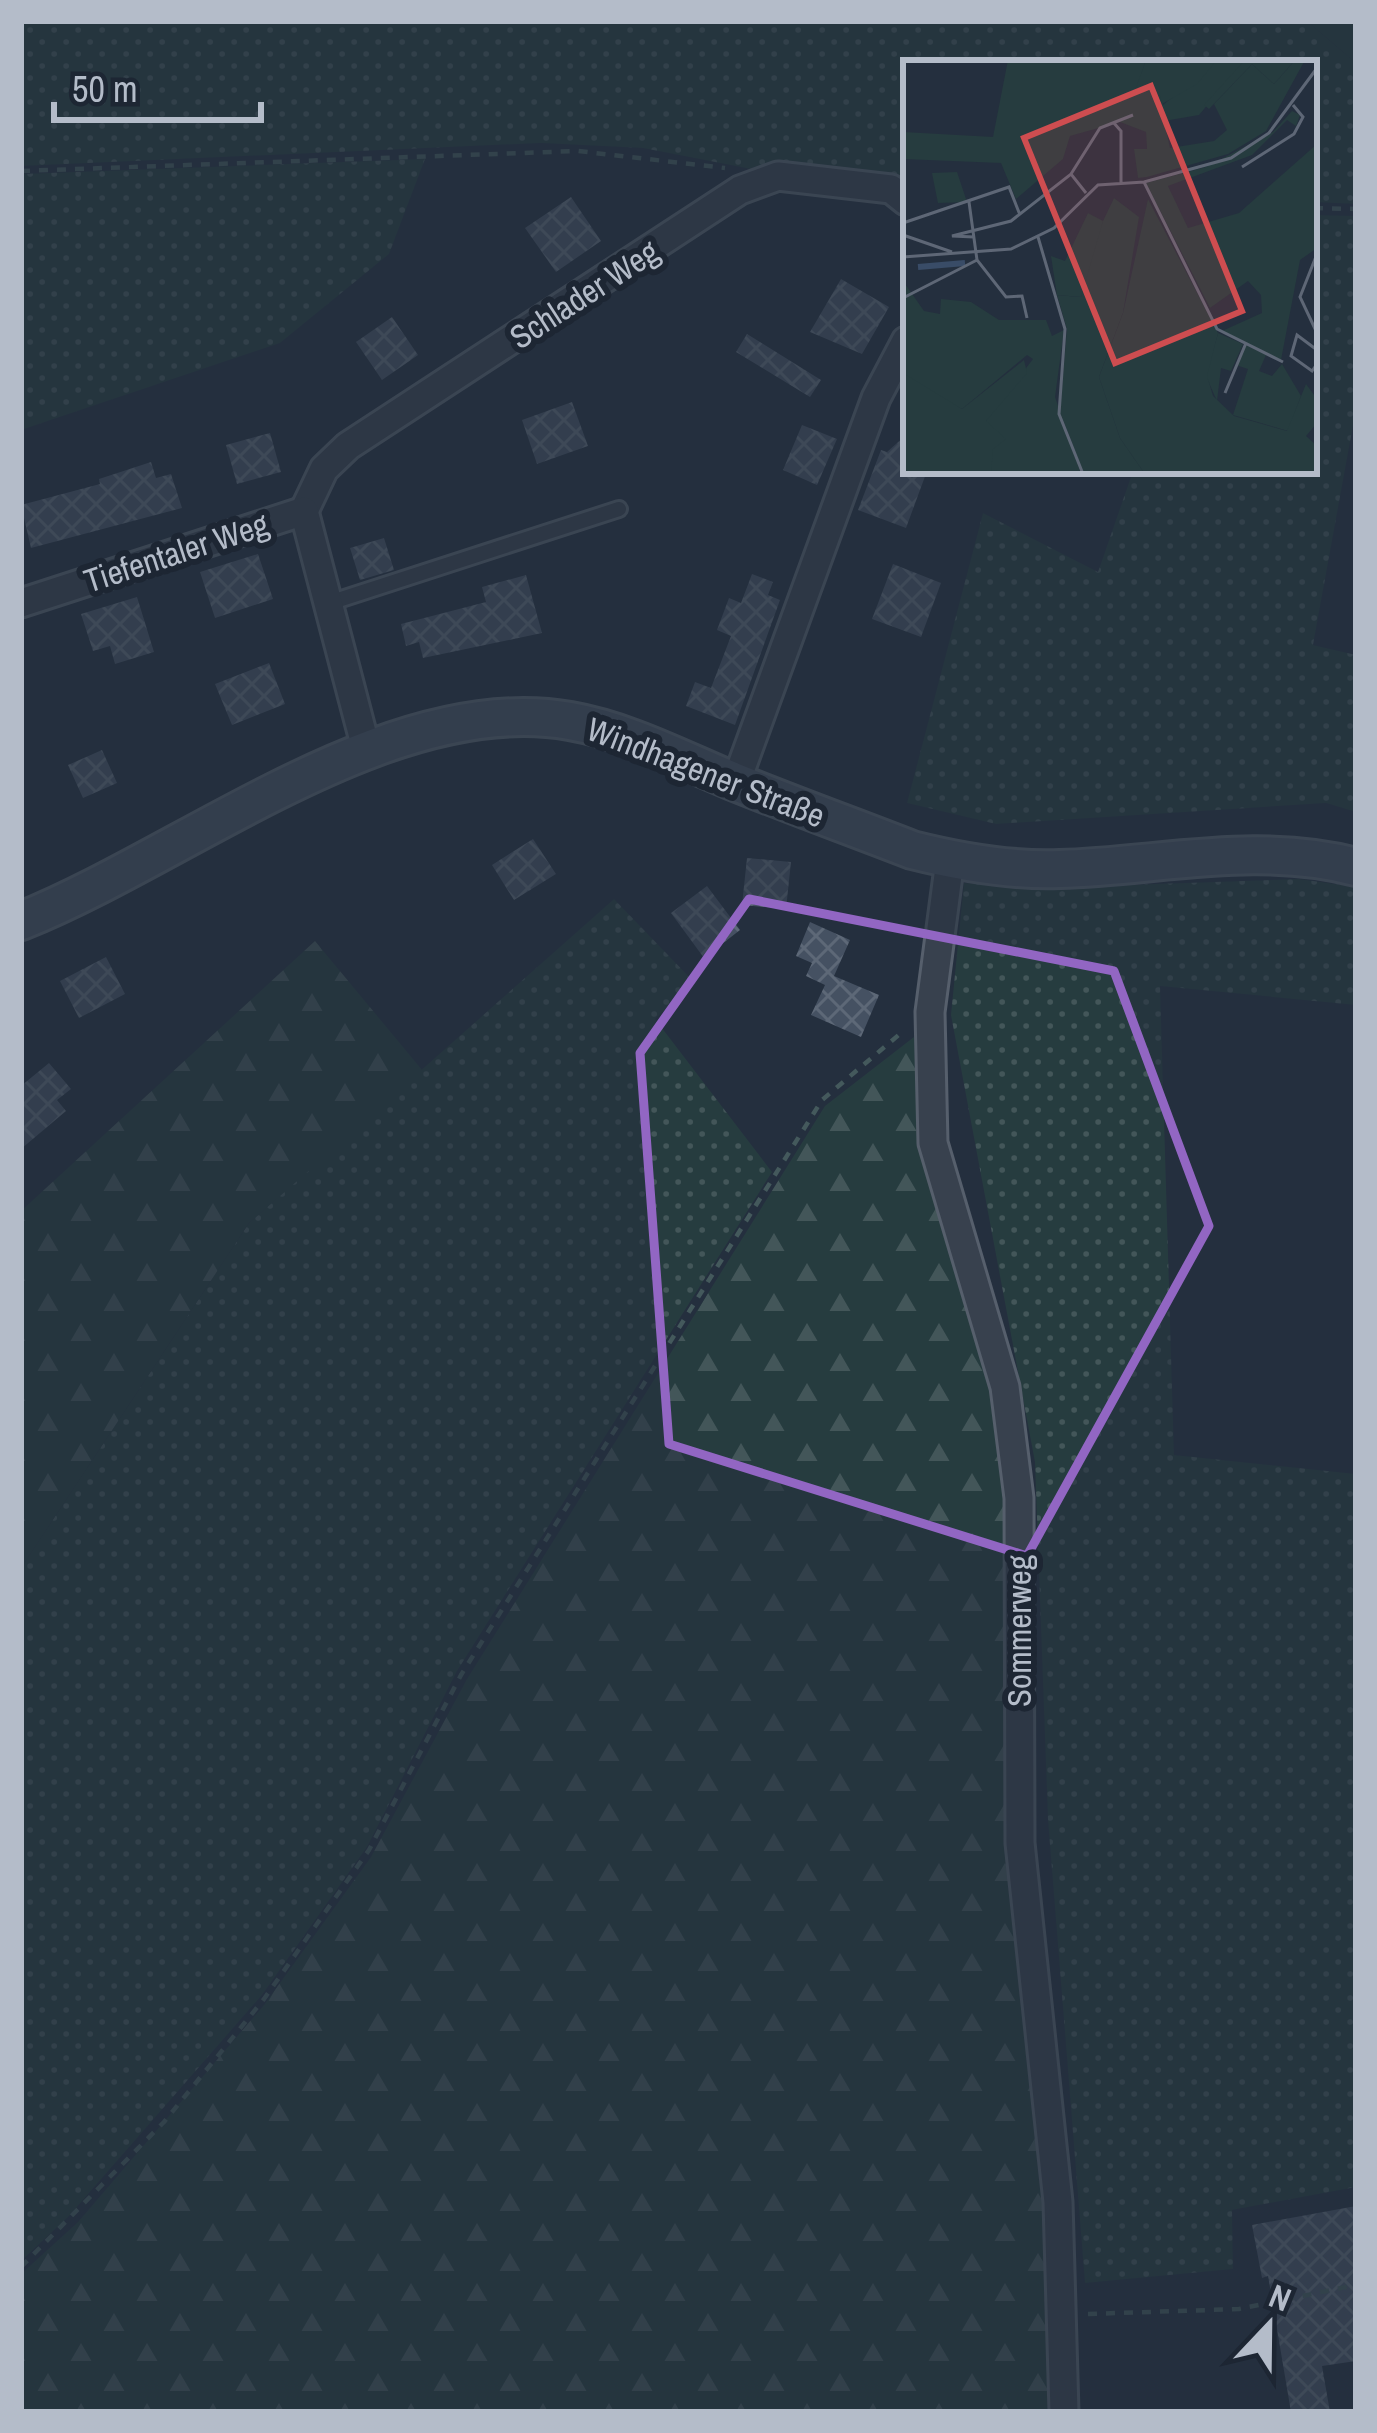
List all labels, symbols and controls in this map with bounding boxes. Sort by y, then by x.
scale bar [54,48,261,122]
inset map [903,60,1317,474]
text: 50 m [72,65,138,113]
street label: Schlader Weg [501,229,667,359]
street label: Tiefentaler Weg [78,501,274,603]
street label: Windhagener Straße [581,706,831,838]
street label: Sommerweg [997,1555,1041,1707]
north arrow [1209,2265,1329,2385]
text: N [1263,2273,1298,2321]

